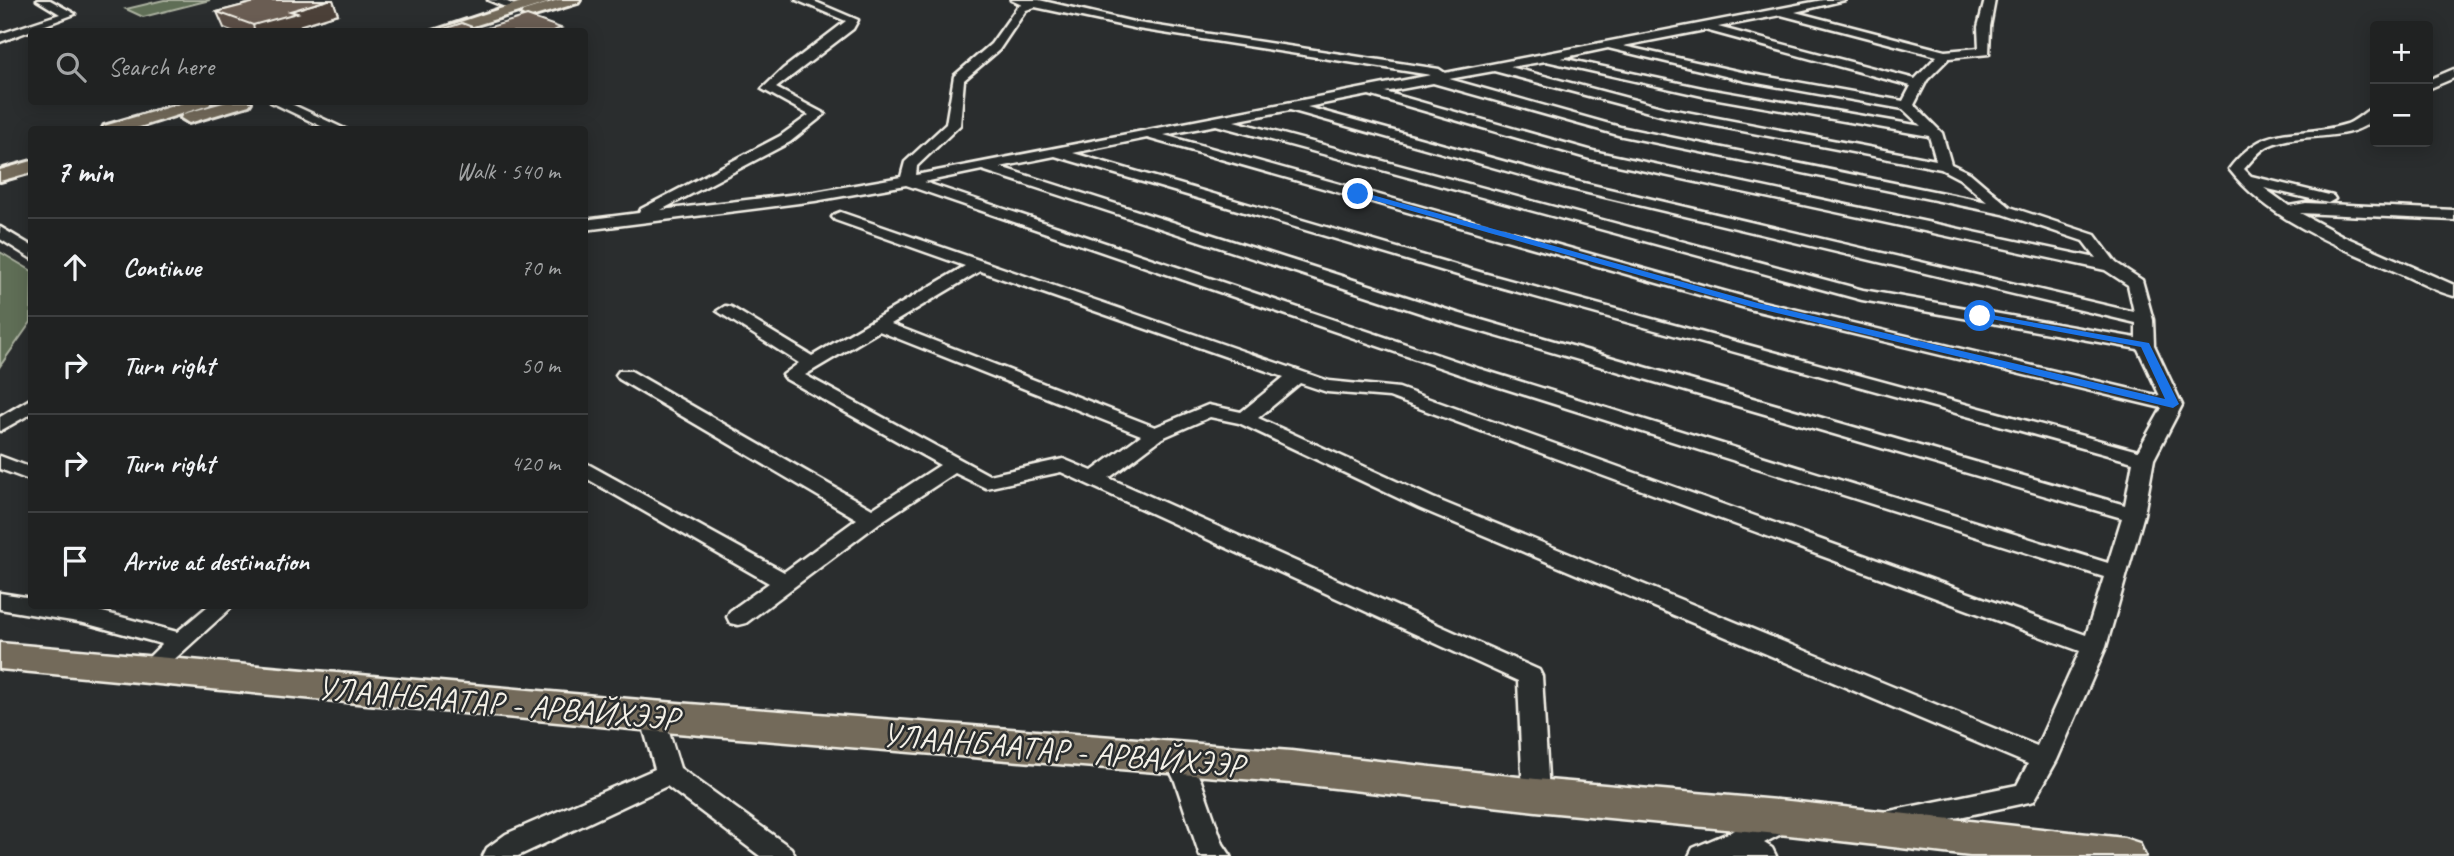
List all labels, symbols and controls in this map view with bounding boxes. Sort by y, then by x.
map controls [2370,21,2433,147]
button: + [2370,21,2433,84]
search box [28,28,588,105]
icon: search [52,48,90,86]
text: Search here [108,50,214,83]
button: − [2370,84,2433,147]
text: 7 min [56,153,113,191]
text: Walk · 540 m [456,157,560,186]
route end [1342,178,1373,209]
icon: ahead [56,248,94,286]
text: Continue [123,251,201,284]
text: 70 m [521,253,560,282]
route start [1964,300,1995,331]
icon: right [56,346,94,384]
text: Turn right [123,349,214,382]
text: 50 m [521,351,560,380]
icon: right [56,444,94,482]
text: Turn right [123,447,214,480]
text: 420 m [511,449,560,478]
icon: arrive [56,542,94,580]
text: Arrive at destination [123,545,309,578]
street label: УЛААНБААТАР - АРВАЙХЭЭР [315,666,685,740]
street label: УЛААНБААТАР - АРВАЙХЭЭР [880,713,1250,787]

